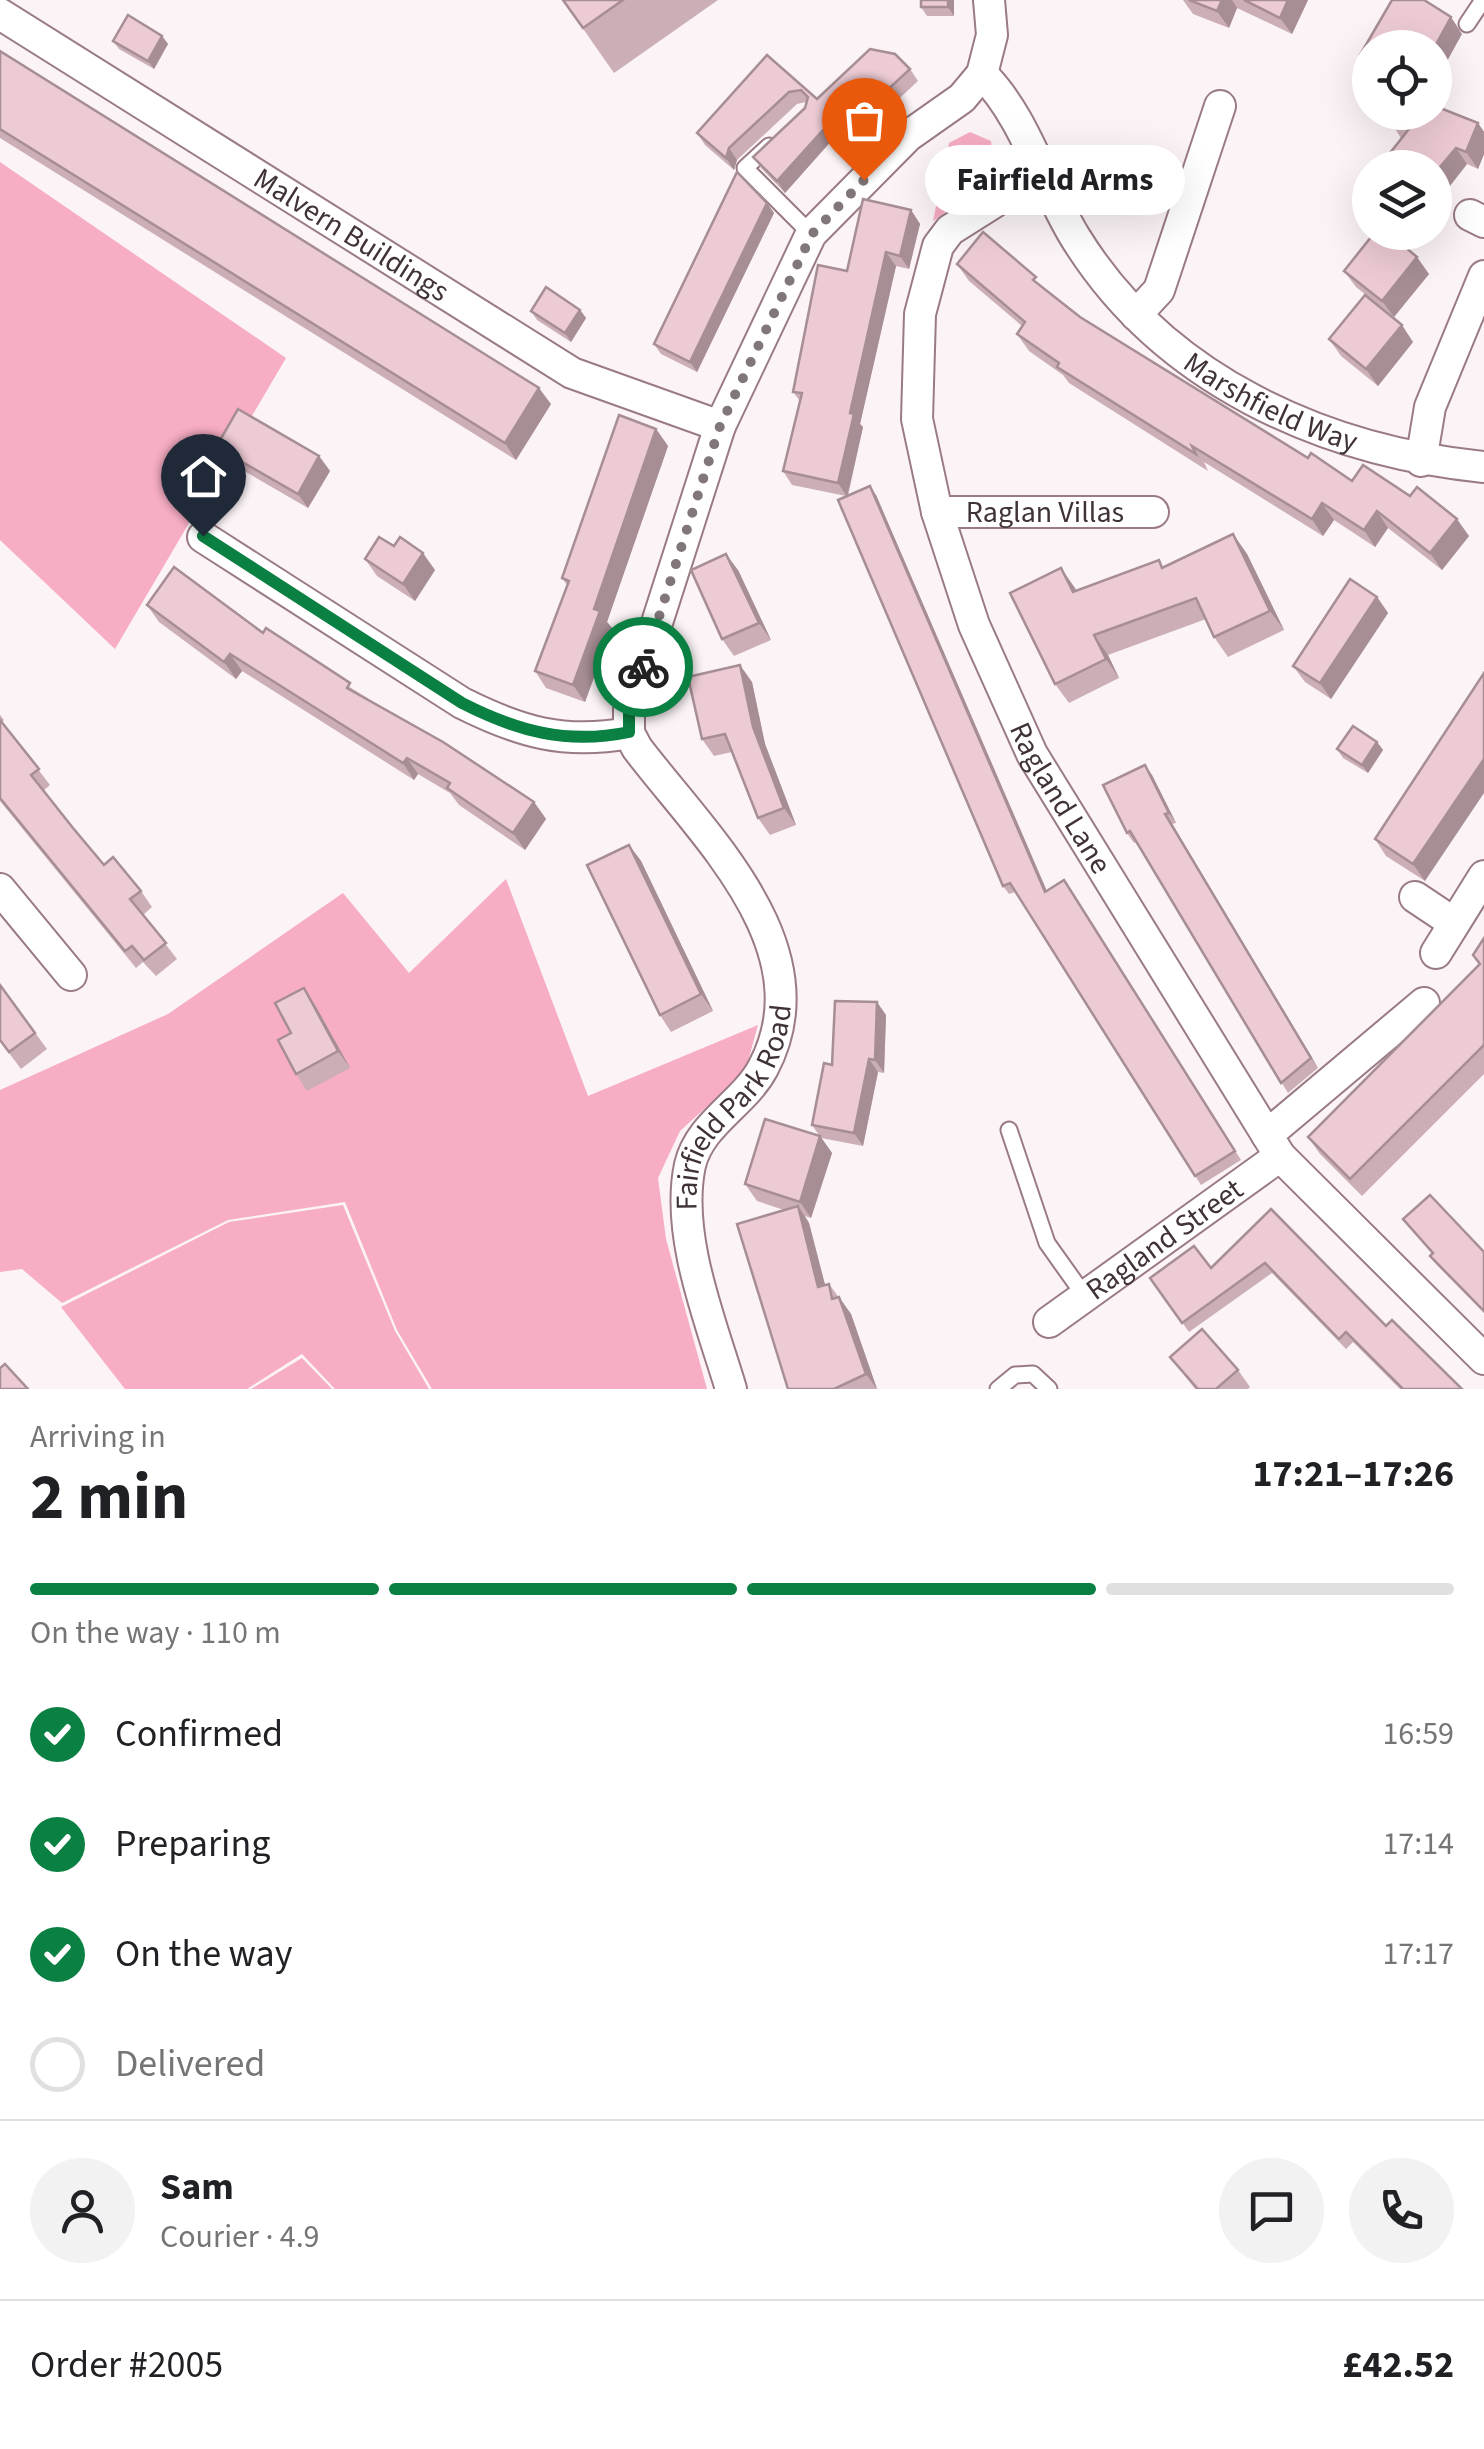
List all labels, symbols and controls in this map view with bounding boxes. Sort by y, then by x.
map controls [1352,30,1452,250]
button: locate [1352,30,1452,130]
pin [822,78,907,181]
icon: bag [837,93,892,148]
callout: Fairfield Arms [924,145,1184,215]
button: layers [1352,150,1452,250]
street label: Malvern Buildings [245,157,457,313]
text: Fairfield Arms [957,157,1153,203]
street label: Marshfield Way [1174,342,1363,463]
pin [161,434,246,537]
icon: home [176,449,231,504]
street label: Raglan Villas [966,491,1124,534]
courier [593,617,693,717]
icon: bike [616,640,671,695]
street label: Ragland Lane [998,715,1122,882]
street label: Fairfield Park Road [665,1002,803,1210]
street label: Ragland Street [1077,1168,1252,1311]
text: Arriving in [30,1414,166,1460]
text: 17:21–17:26 [1252,1447,1454,1501]
text: 2 min [30,1451,188,1544]
text: On the way · 110 m [30,1610,281,1656]
icon: check [30,1707,85,1762]
text: Confirmed [115,1707,283,1761]
text: 16:59 [1382,1711,1454,1757]
icon: check [30,1817,85,1872]
text: Preparing [115,1817,270,1871]
text: 17:14 [1382,1821,1454,1867]
icon: check [30,1927,85,1982]
text: On the way [115,1927,292,1981]
text: 17:17 [1382,1931,1454,1977]
text: Delivered [115,2037,265,2091]
button: person [30,2158,135,2263]
button: chat [1219,2158,1324,2263]
button: phone [1349,2158,1454,2263]
text: Sam [160,2160,234,2214]
text: Courier · 4.9 [160,2214,320,2260]
text: Order #2005 [30,2338,223,2392]
text: £42.52 [1342,2338,1454,2392]

